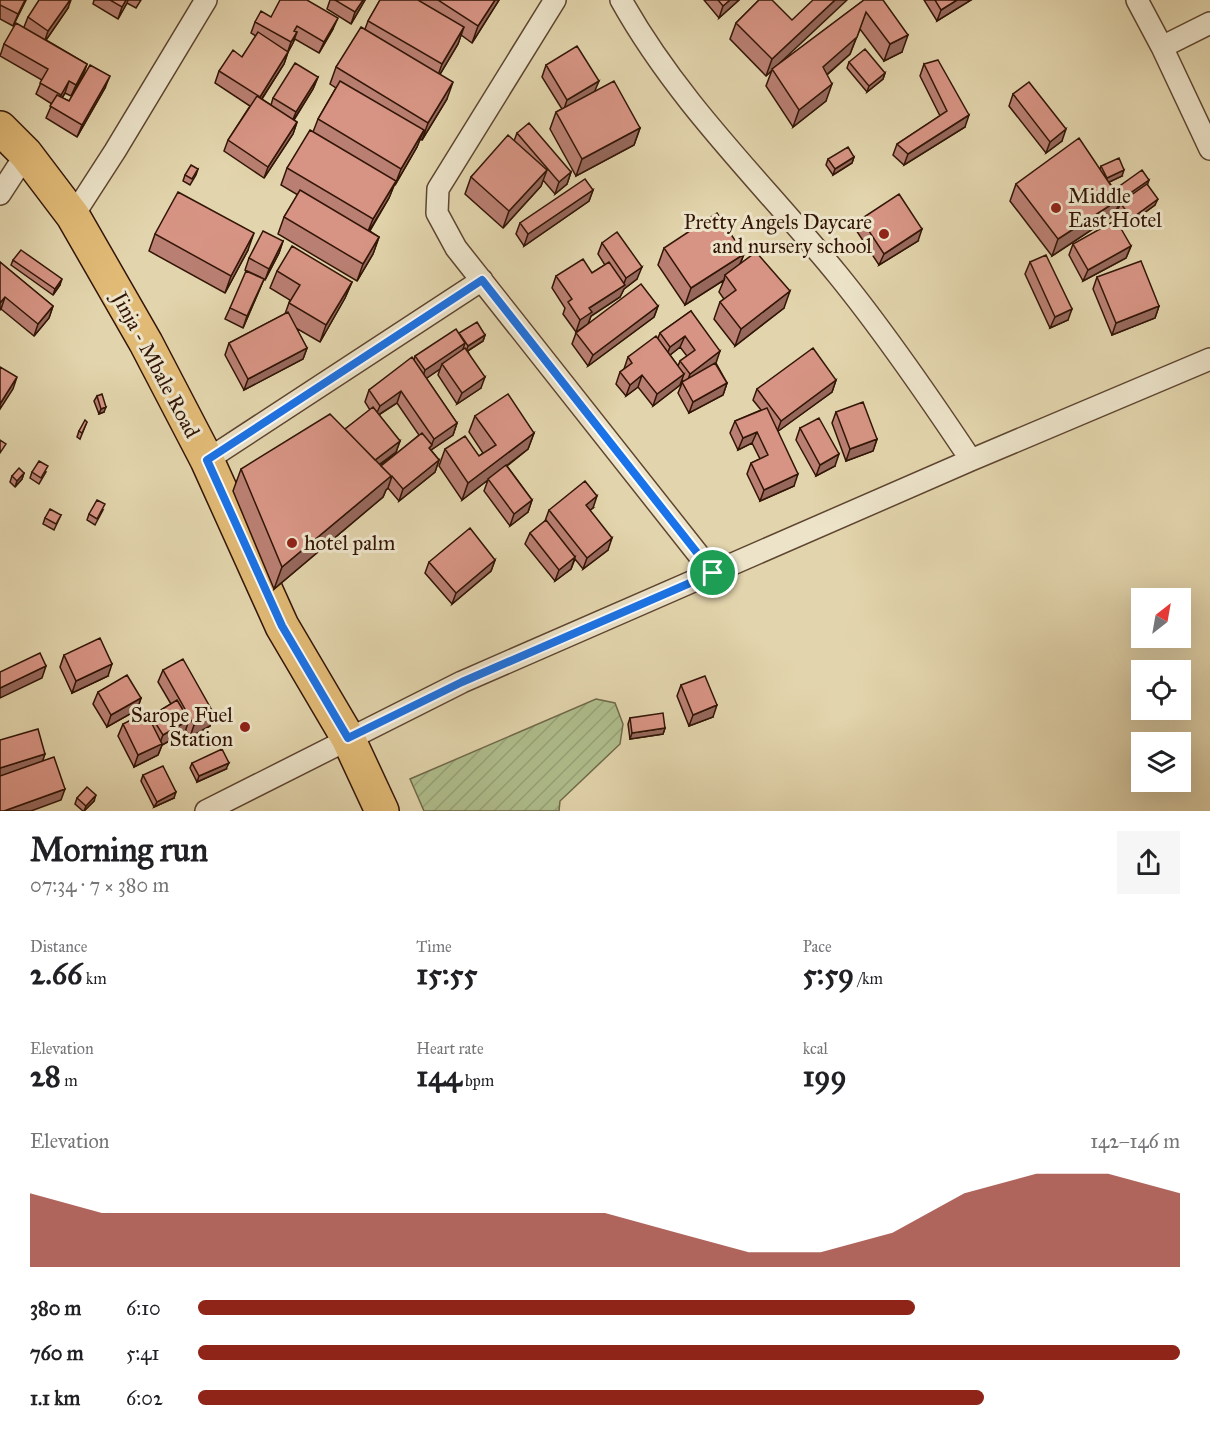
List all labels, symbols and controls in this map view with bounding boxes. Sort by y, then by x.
place label: Middle East Hotel [1068,183,1162,233]
marker: Middle East Hotel [1049,201,1063,215]
place label: Pretty Angels Daycare and nursery school [683,209,872,259]
marker: Pretty Angels Daycare and nursery school [877,227,891,241]
street label: Jinja - Mbale Road [106,286,206,443]
place label: hotel palm [304,530,396,556]
marker: hotel palm [285,536,299,550]
pin [687,547,738,598]
icon: arrive [696,556,729,589]
north arrow [1131,588,1191,648]
map controls [1131,588,1191,792]
button: locate [1131,660,1191,720]
place label: Sarope Fuel Station [131,702,233,752]
marker: Sarope Fuel Station [238,720,252,734]
button: layers [1131,732,1191,792]
text: Morning run [30,830,208,870]
button: share [1117,831,1180,894]
text: 07:34 · 7 × 380 m [30,873,169,897]
text: Distance [30,937,87,956]
text: Time [416,937,452,956]
text: Pace [803,937,832,956]
text: 2.66 [30,956,82,992]
text: 15:55 [416,956,477,992]
text: 5:59 [803,956,854,992]
text: km [82,969,107,988]
text: /km [854,969,883,988]
text: Elevation [30,1039,94,1058]
text: Heart rate [416,1039,484,1058]
text: kcal [803,1039,828,1058]
text: 28 [30,1058,61,1094]
text: 144 [416,1058,462,1094]
text: 199 [803,1058,847,1094]
text: m [61,1071,78,1090]
text: bpm [462,1071,494,1090]
text: Elevation [30,1129,109,1153]
text: 142–146 m [1090,1129,1180,1153]
text: 380 m [30,1296,81,1320]
text: 6:10 [126,1296,161,1320]
text: 760 m [30,1341,84,1365]
text: 5:41 [126,1341,159,1365]
text: 1.1 km [30,1386,80,1410]
text: 6:02 [126,1386,163,1410]

